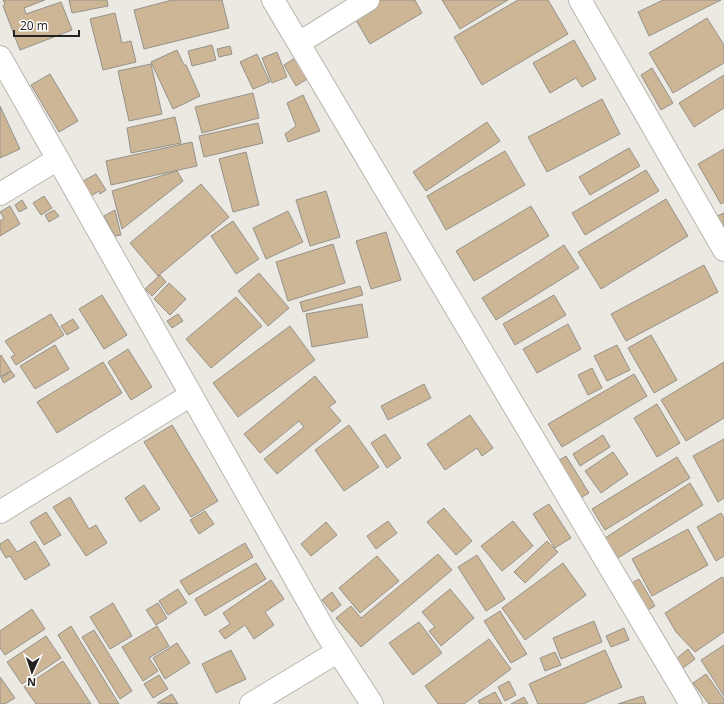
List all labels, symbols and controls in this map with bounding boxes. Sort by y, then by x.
scale bar [14,12,79,38]
text: 20 m [20,17,48,34]
north arrow [12,652,52,692]
text: N [27,675,36,690]

